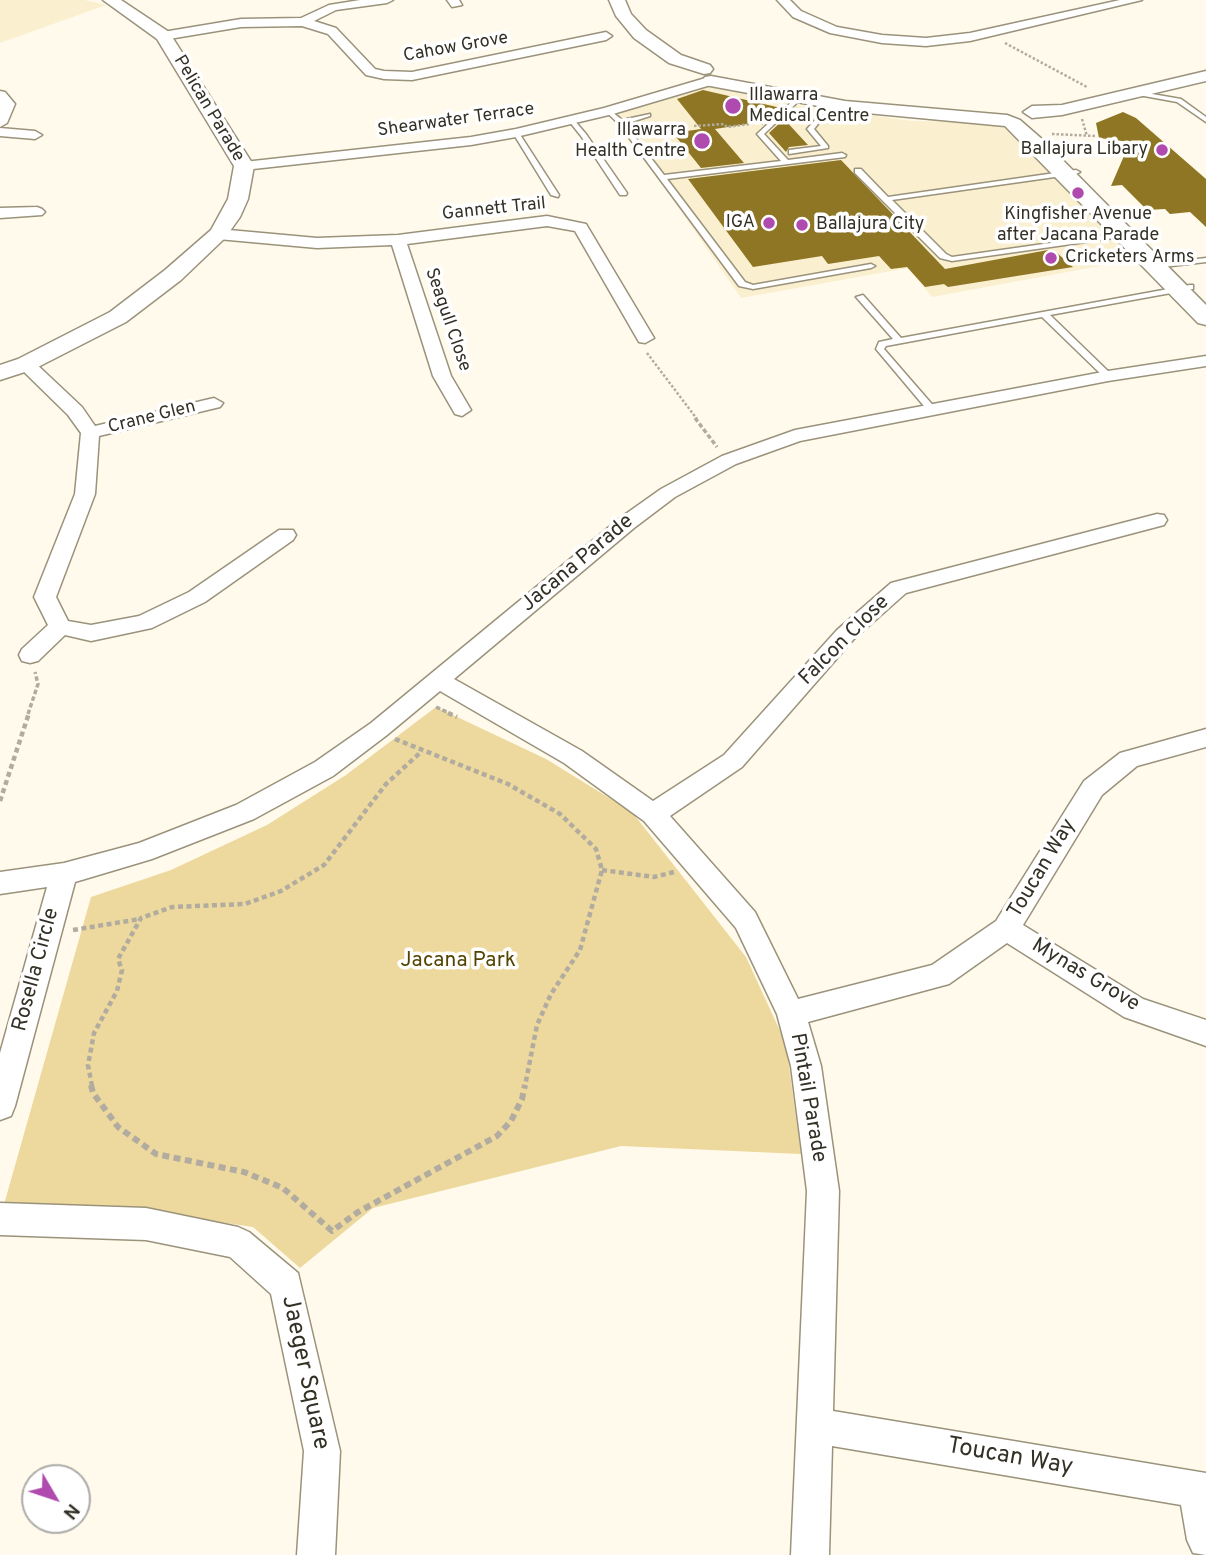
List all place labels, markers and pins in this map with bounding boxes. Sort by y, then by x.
place label: Illawarra Medical Centre [749,85,869,128]
marker: Illawarra Medical Centre [723,96,743,116]
place label: Illawarra Health Centre [575,120,686,162]
marker: Illawarra Health Centre [692,131,712,151]
place label: Ballajura Libary [1021,139,1148,161]
marker: Ballajura Libary [1154,142,1170,158]
marker: Kingfisher Avenue after Jacana Parade [1070,185,1086,201]
place label: Kingfisher Avenue after Jacana Parade [997,204,1159,246]
place label: IGA [726,212,755,234]
place label: Ballajura City [816,214,924,236]
marker: IGA [761,215,777,231]
marker: Ballajura City [794,217,810,233]
place label: Cricketers Arms [1065,247,1194,269]
marker: Cricketers Arms [1043,250,1059,266]

